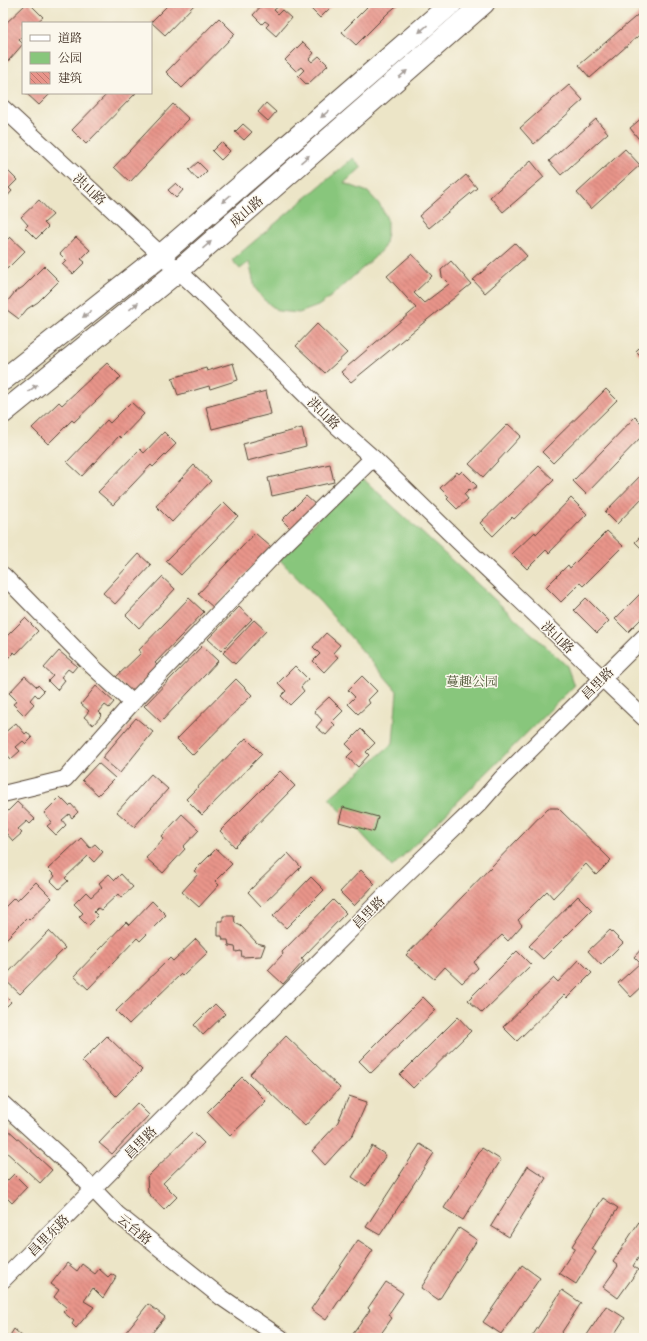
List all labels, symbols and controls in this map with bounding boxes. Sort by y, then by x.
legend [22,22,152,94]
one-way arrow [418,24,428,33]
text: 道路 [58,29,82,46]
text: 公园 [58,49,82,66]
text: 建筑 [58,69,82,86]
one-way arrow [397,69,408,78]
one-way arrow [319,109,330,118]
one-way arrow [299,155,310,164]
street label: 洪山路 [69,169,110,210]
street label: 成山路 [225,191,267,231]
one-way arrow [221,194,232,203]
one-way arrow [202,240,212,250]
one-way arrow [129,302,139,311]
one-way arrow [81,309,92,318]
one-way arrow [28,384,39,393]
street label: 洪山路 [303,393,344,434]
street label: 洪山路 [537,617,578,658]
street label: 昌里路 [577,663,618,704]
park label: 蔓趣公园 [446,672,498,691]
street label: 昌里路 [348,892,389,933]
street label: 昌里路 [120,1122,161,1163]
street label: 昌里东路 [23,1210,73,1260]
street label: 云台路 [114,1210,156,1249]

